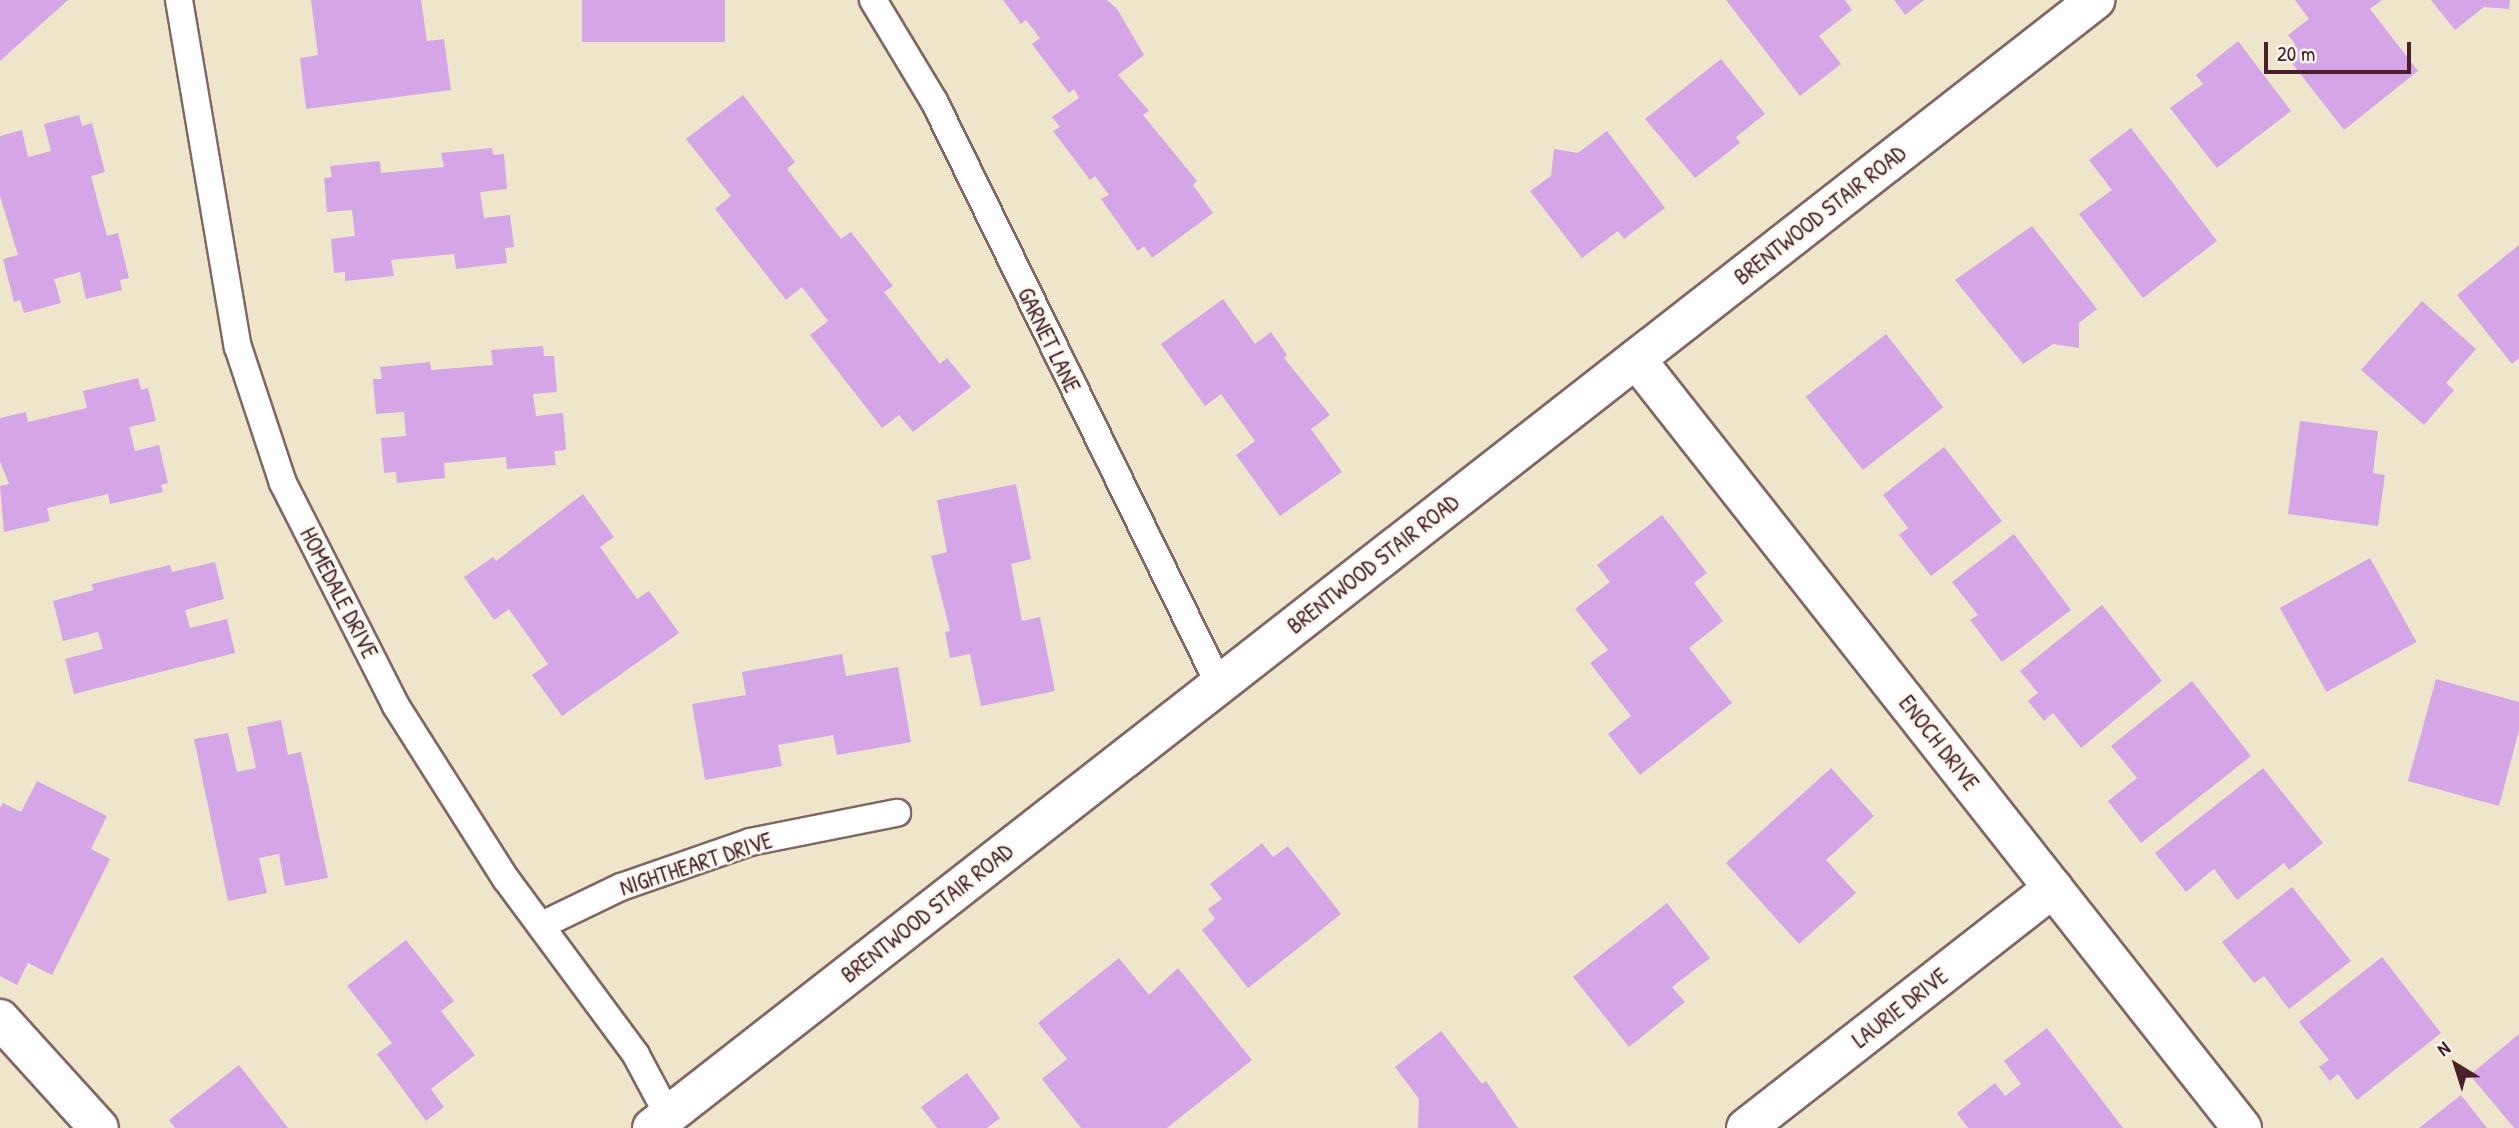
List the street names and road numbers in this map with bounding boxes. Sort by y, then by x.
street label: BRENTWOOD STAIR ROAD [1729,139,1911,291]
street label: GARNET LANE [1012,283,1086,397]
street label: BRENTWOOD STAIR ROAD [1282,488,1464,640]
street label: HOMEDALE DRIVE [294,523,384,663]
street label: ENOCH DRIVE [1893,690,1985,796]
street label: NIGHTHEART DRIVE [616,826,776,902]
street label: BRENTWOOD STAIR ROAD [836,837,1018,989]
street label: LAURIE DRIVE [1847,962,1953,1054]

